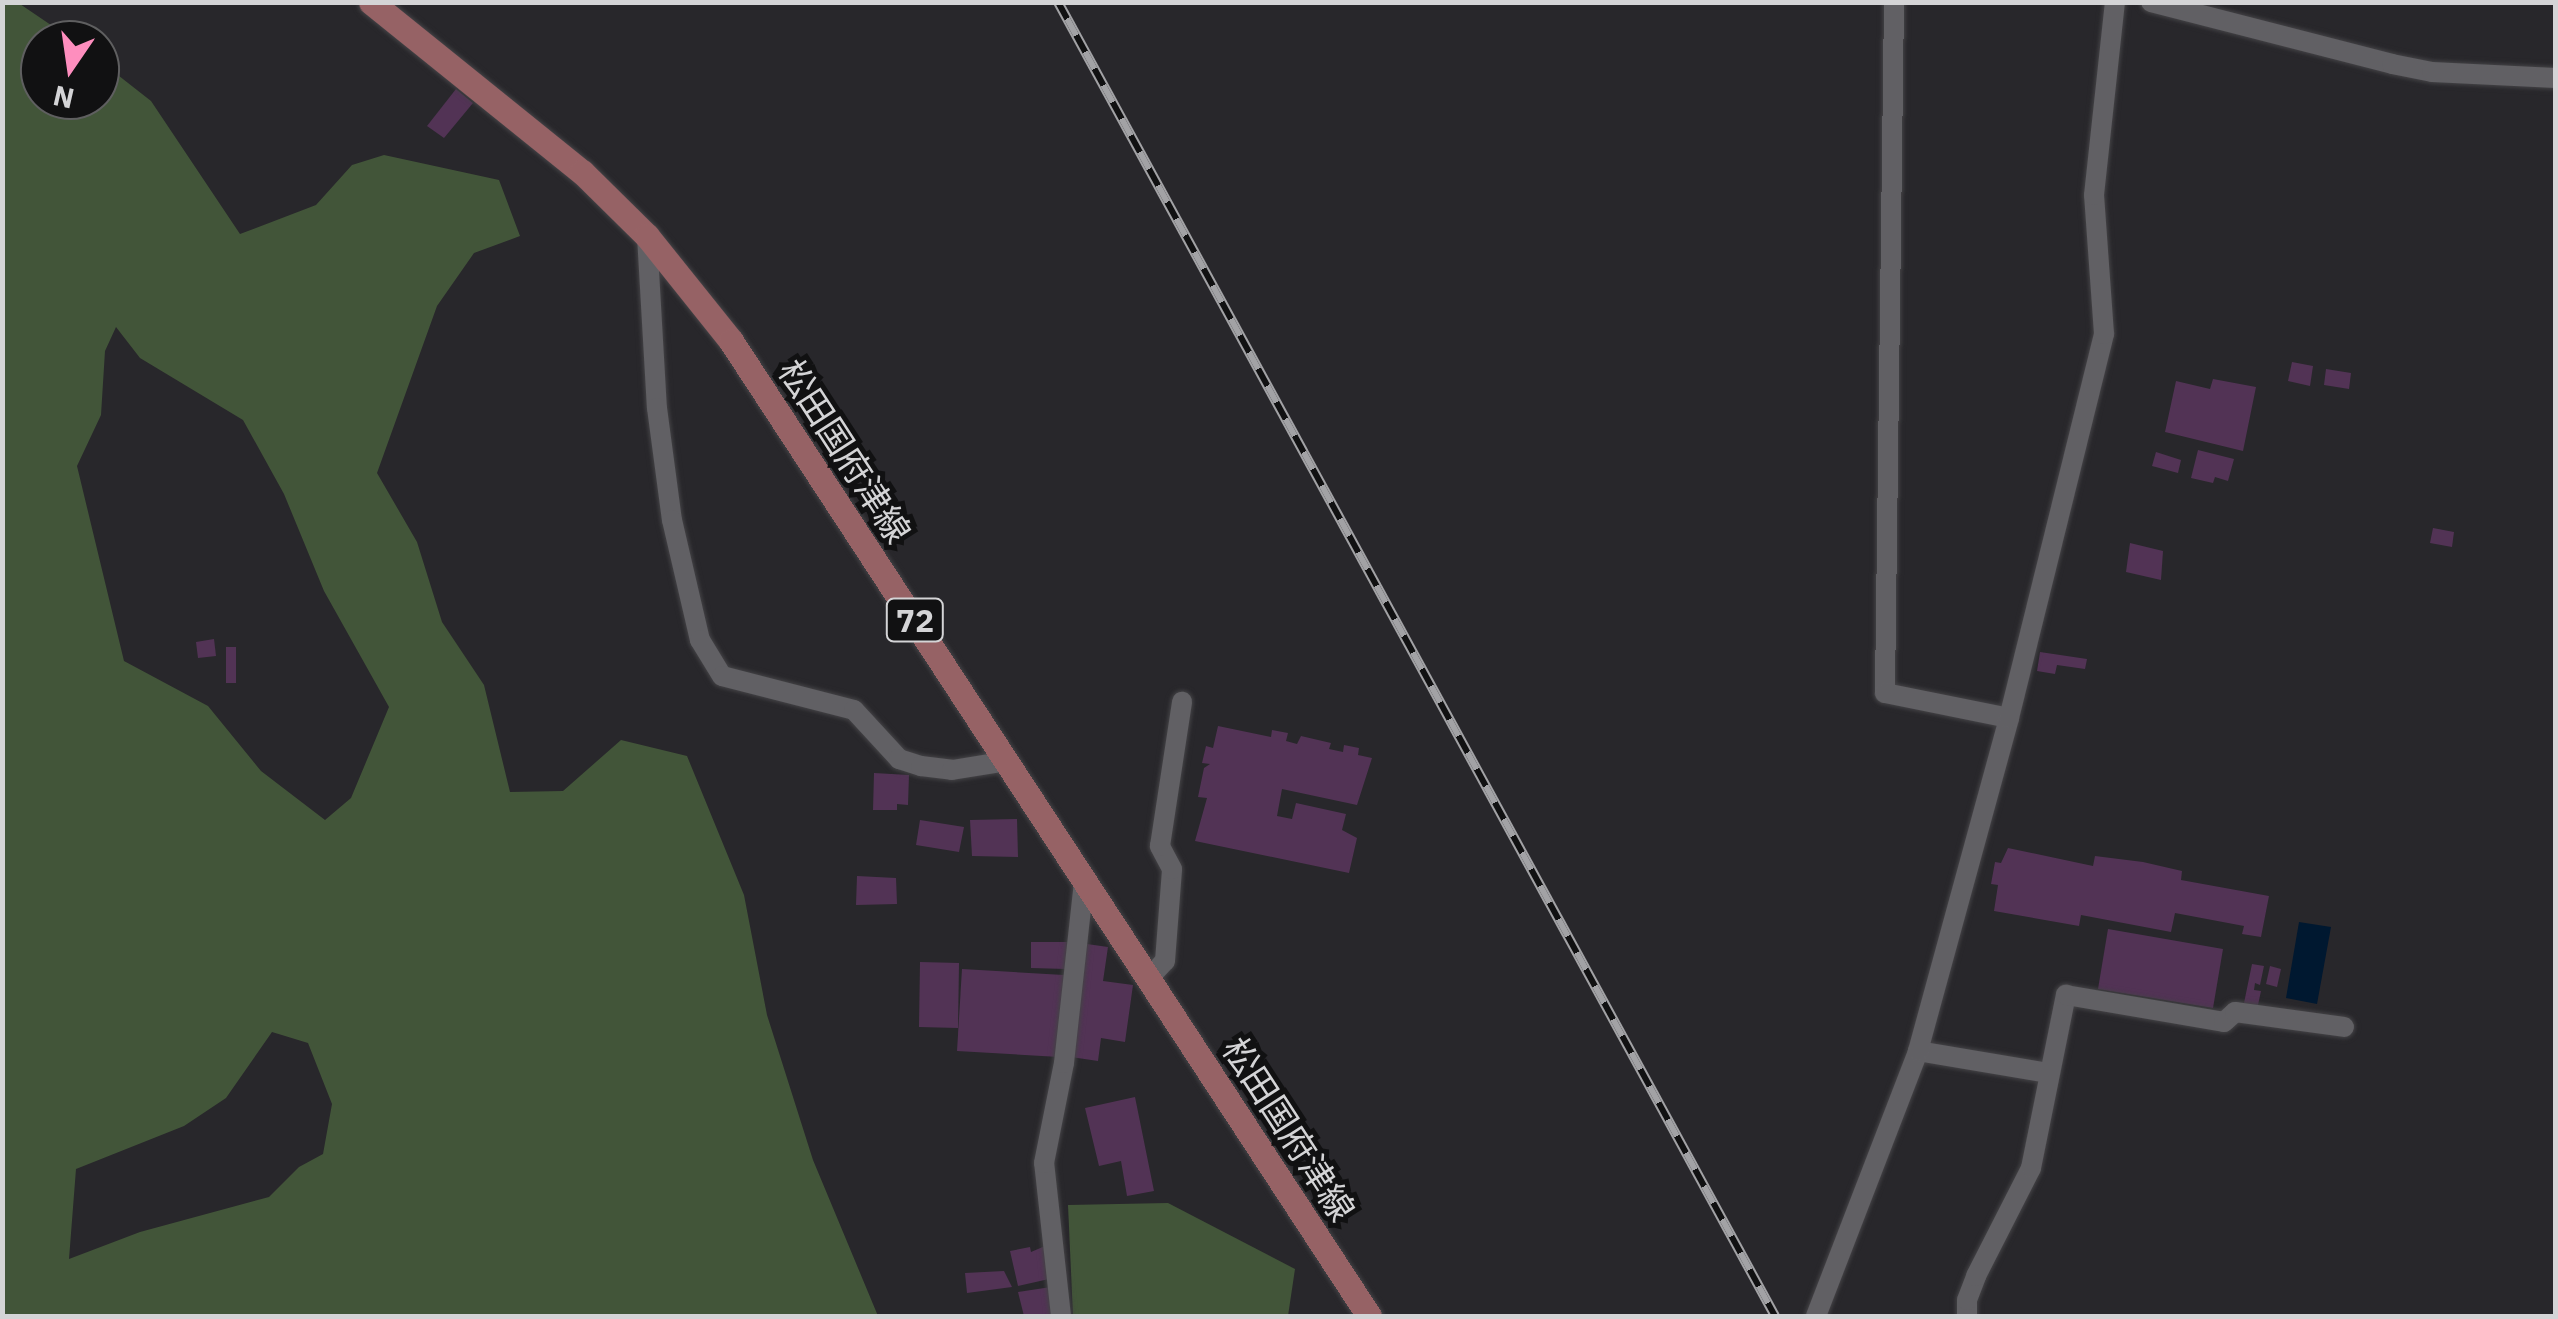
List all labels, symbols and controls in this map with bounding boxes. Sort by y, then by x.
north arrow [20,20,120,120]
text: N [50,77,78,118]
street label: 松田国府津線 [770,352,920,550]
road number: 72 [885,593,945,647]
street label: 松田国府津線 [1214,1030,1364,1228]

